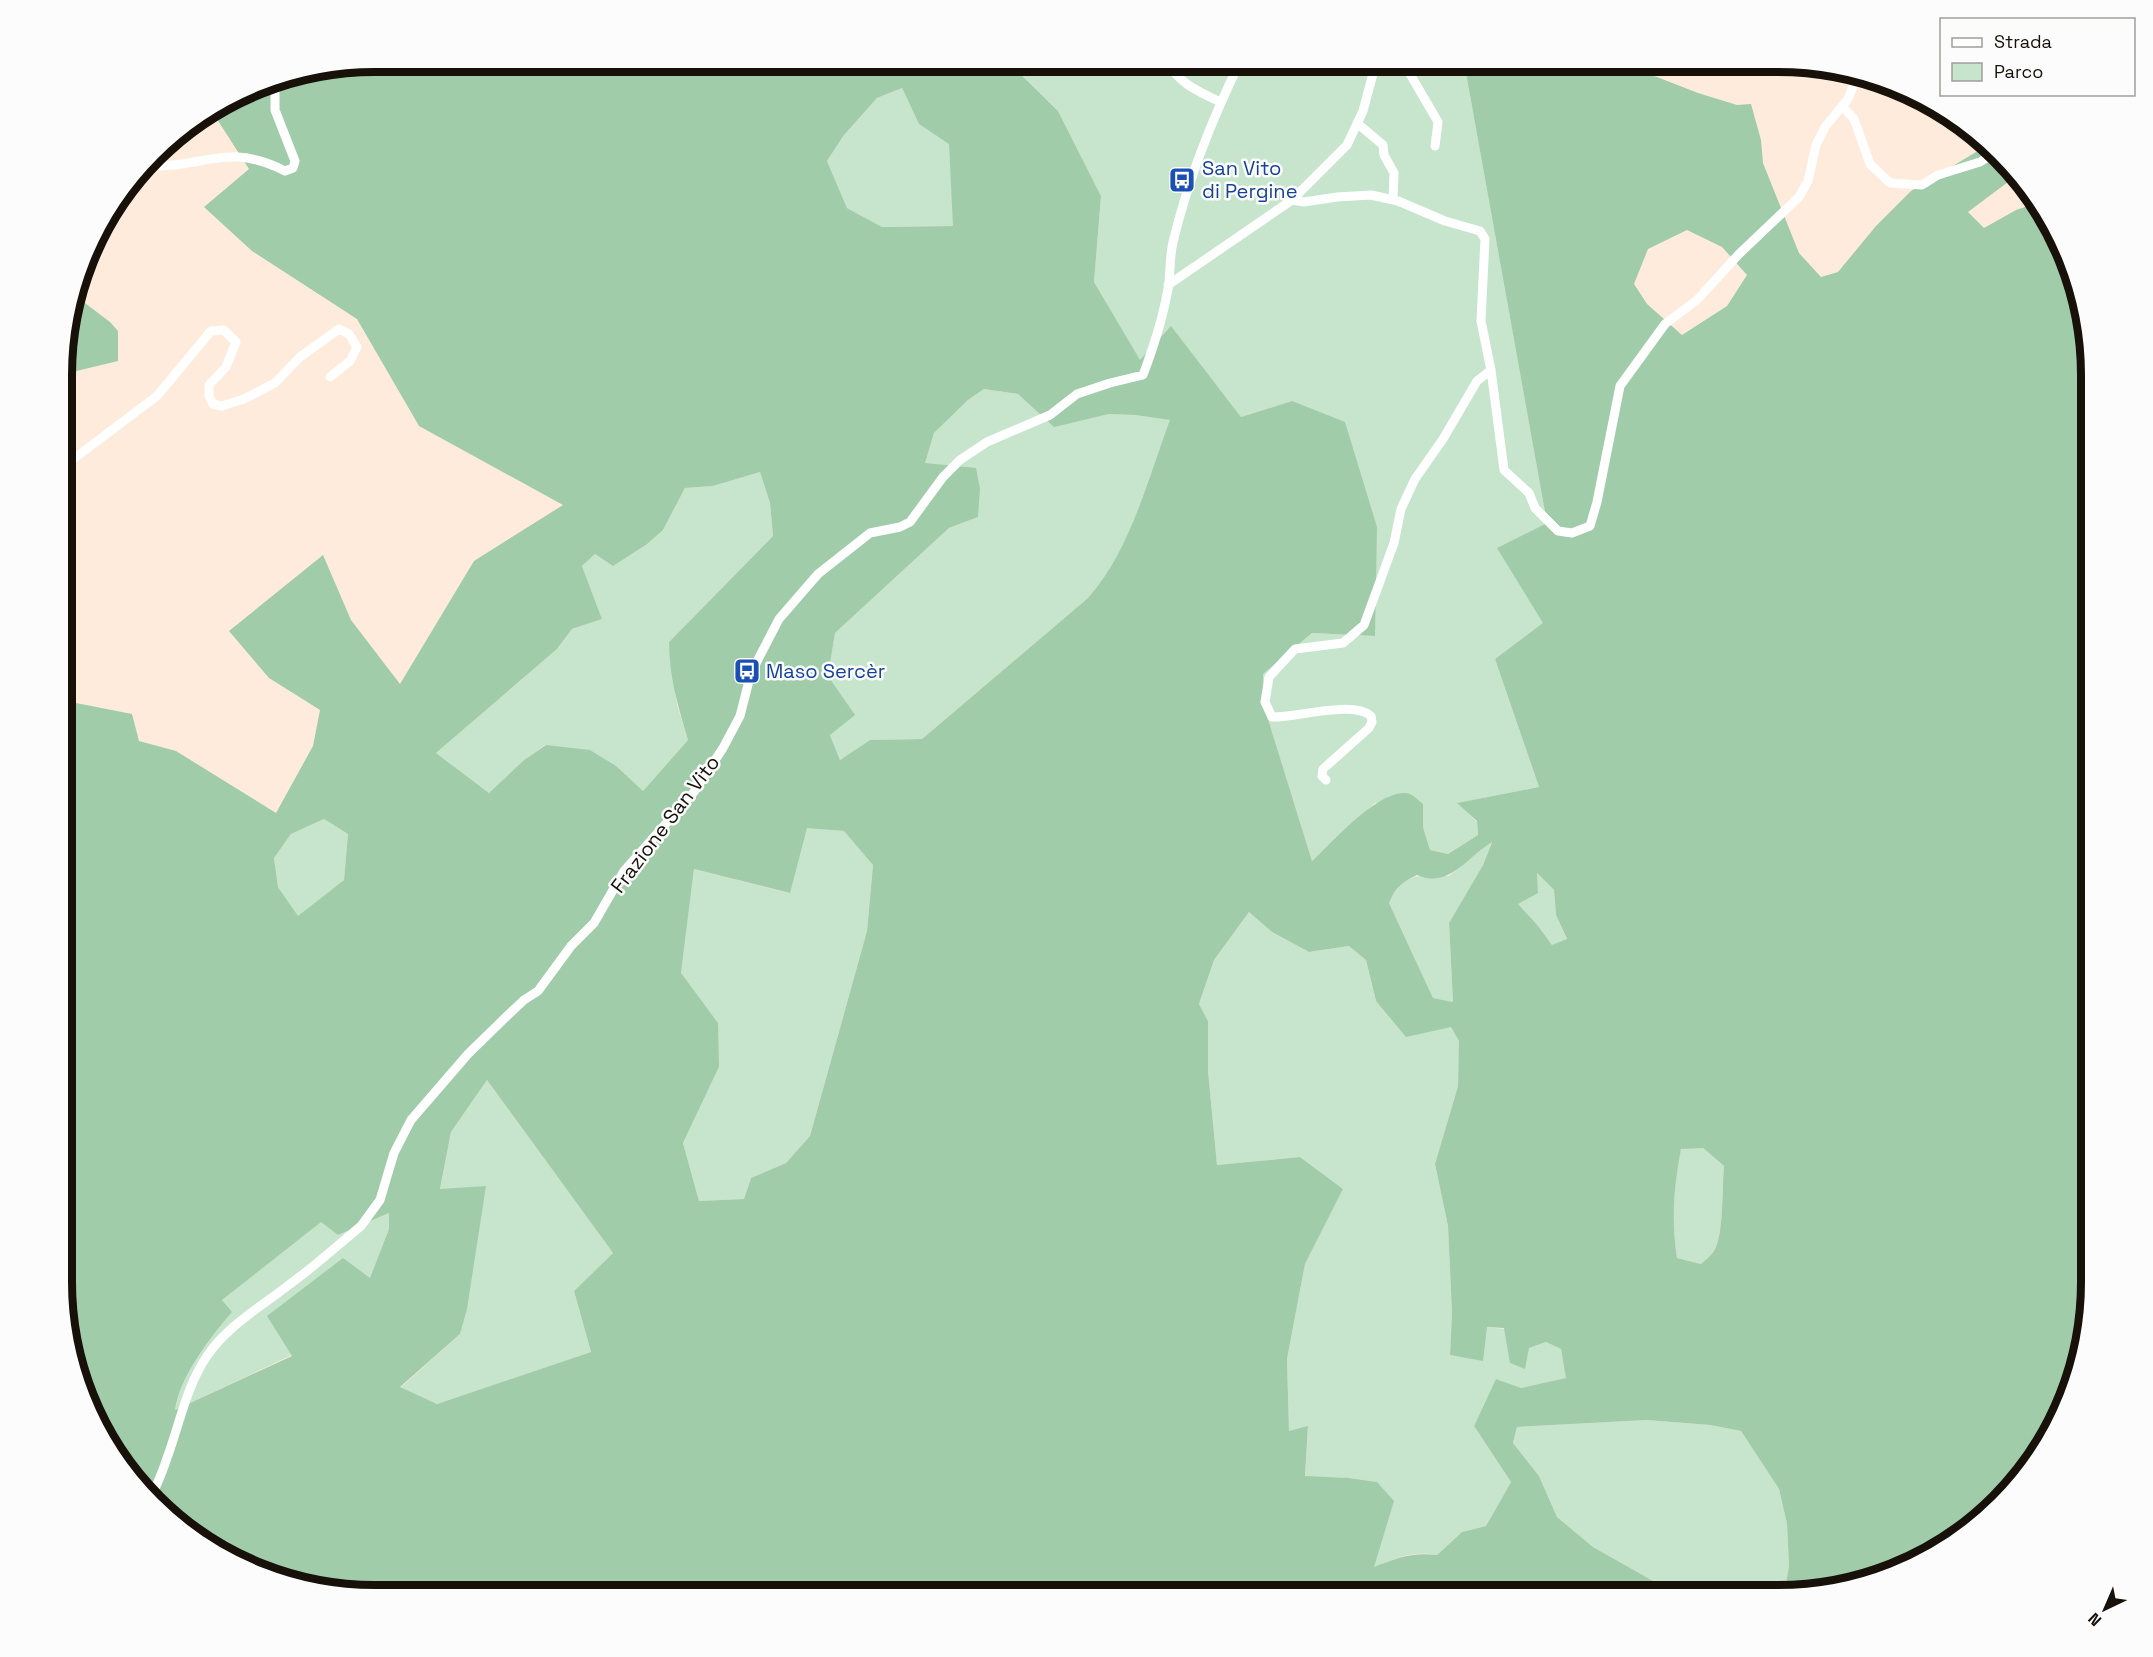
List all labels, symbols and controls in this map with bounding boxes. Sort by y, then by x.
legend [1940,18,2135,96]
text: Strada [1994,30,2052,53]
text: Parco [1994,60,2043,83]
place label: San Vito di Pergine [1202,155,1297,204]
bus stop icon: San Vito di Pergine [1167,165,1197,195]
bus stop icon: Maso Sercèr [732,656,762,686]
place label: Maso Sercèr [766,658,885,684]
street label: Frazione San Vito [605,750,725,898]
north arrow [2075,1579,2135,1639]
text: N [2084,1608,2106,1631]

